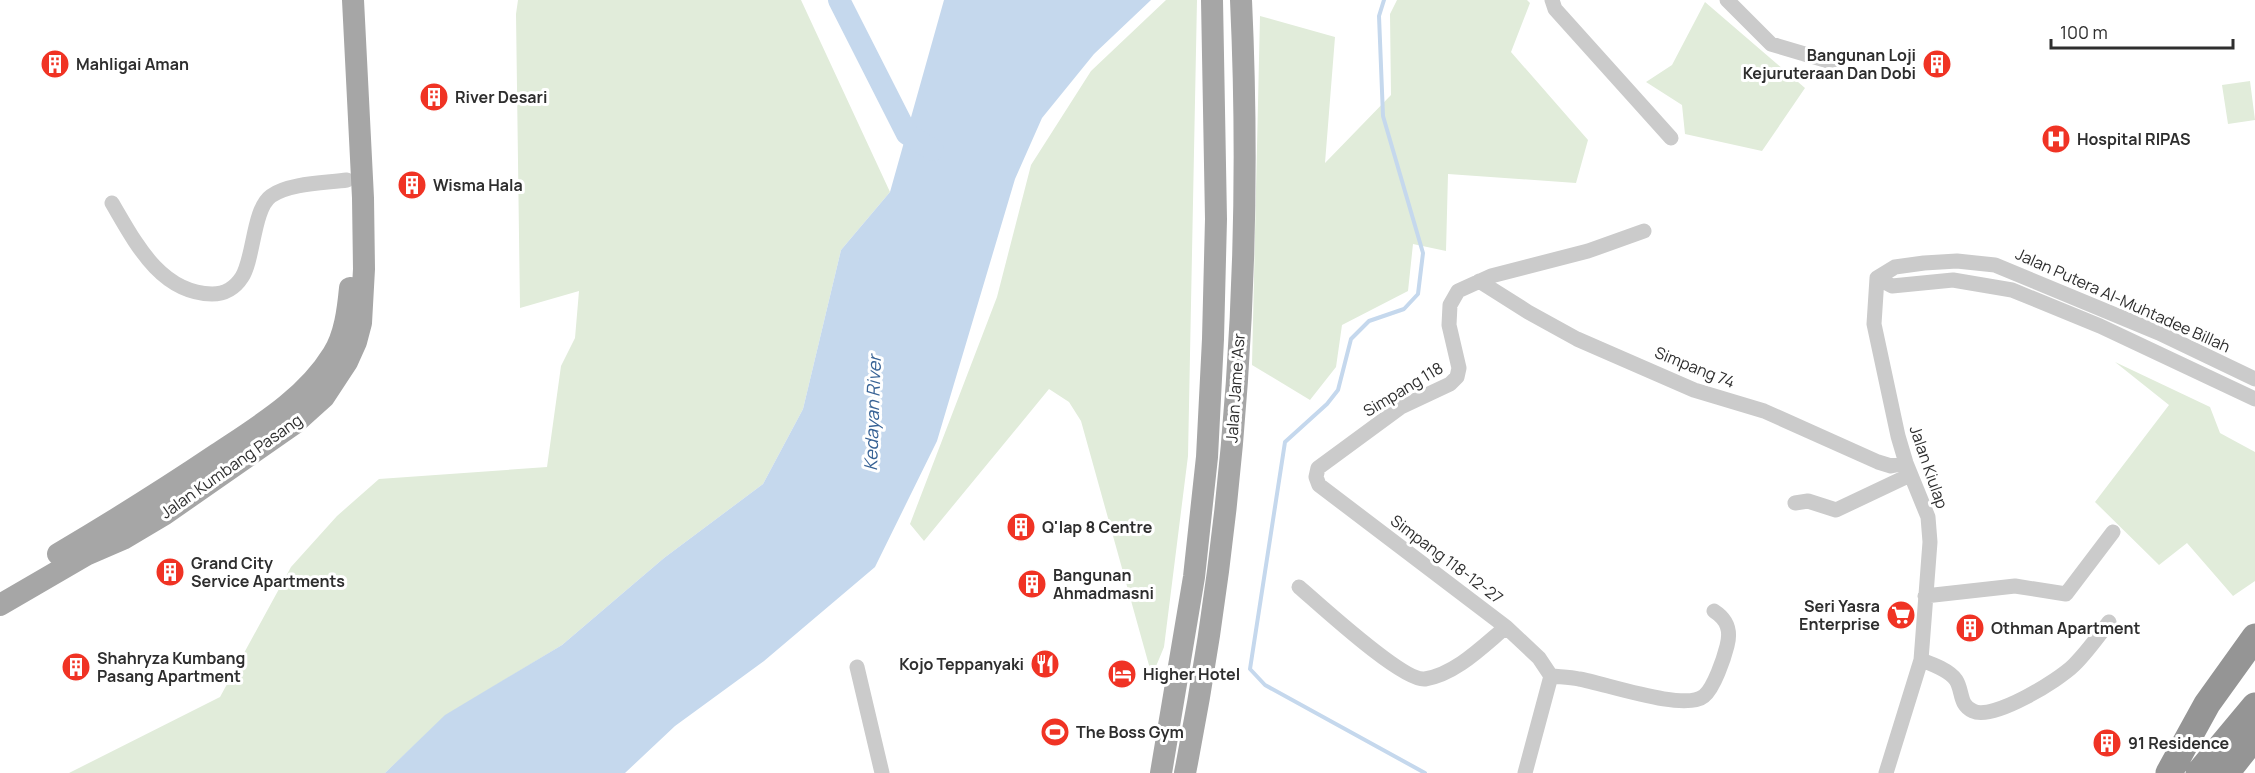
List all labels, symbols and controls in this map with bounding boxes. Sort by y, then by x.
scale bar [2051,12,2232,50]
text: 100 m [2060,20,2108,44]
place label: Bangunan Loji Kejuruteraan Dan Dobi [1743,44,1916,84]
building icon: Mahligai Aman [39,48,71,80]
building icon: Bangunan Loji Kejuruteraan Dan Dobi [1921,48,1953,80]
place label: Mahligai Aman [76,53,189,75]
building icon: River Desari [418,81,450,113]
place label: River Desari [455,86,547,108]
hospital icon: Hospital RIPAS [2040,123,2072,155]
place label: Hospital RIPAS [2077,128,2190,150]
building icon: Wisma Hala [396,169,428,201]
place label: Wisma Hala [433,174,523,196]
street label: Jalan Putera Al-Muhtadee Billah [2012,243,2234,357]
street label: Jalan Jame 'Asr [1220,332,1250,444]
street label: Simpang 74 [1652,341,1738,393]
water label: Kedayan River [858,352,886,471]
street label: Simpang 118 [1359,357,1447,421]
street label: Jalan Kumbang Pasang [156,409,306,523]
street label: Jalan Kiulap [1905,423,1953,511]
street label: Simpang 118-12-27 [1386,509,1508,609]
building icon: Q'lap 8 Centre [1005,511,1037,543]
place label: Q'lap 8 Centre [1042,516,1153,538]
place label: Grand City Service Apartments [191,552,345,592]
building icon: Grand City Service Apartments [154,556,186,588]
place label: Bangunan Ahmadmasni [1053,564,1154,604]
building icon: Bangunan Ahmadmasni [1016,568,1048,600]
place label: Seri Yasra Enterprise [1799,595,1880,635]
supermarket icon: Seri Yasra Enterprise [1885,599,1917,631]
building icon: Othman Apartment [1954,612,1986,644]
place label: Othman Apartment [1991,617,2140,639]
place label: Shahryza Kumbang Pasang Apartment [97,647,245,687]
restaurant icon: Kojo Teppanyaki [1029,648,1061,680]
building icon: Shahryza Kumbang Pasang Apartment [60,651,92,683]
place label: Kojo Teppanyaki [899,653,1024,675]
hotel icon: Higher Hotel [1106,658,1138,690]
place label: Higher Hotel [1143,663,1240,685]
sports icon: The Boss Gym [1039,716,1071,748]
place label: The Boss Gym [1076,721,1184,743]
building icon: 91 Residence [2091,727,2123,759]
place label: 91 Residence [2128,732,2230,754]

